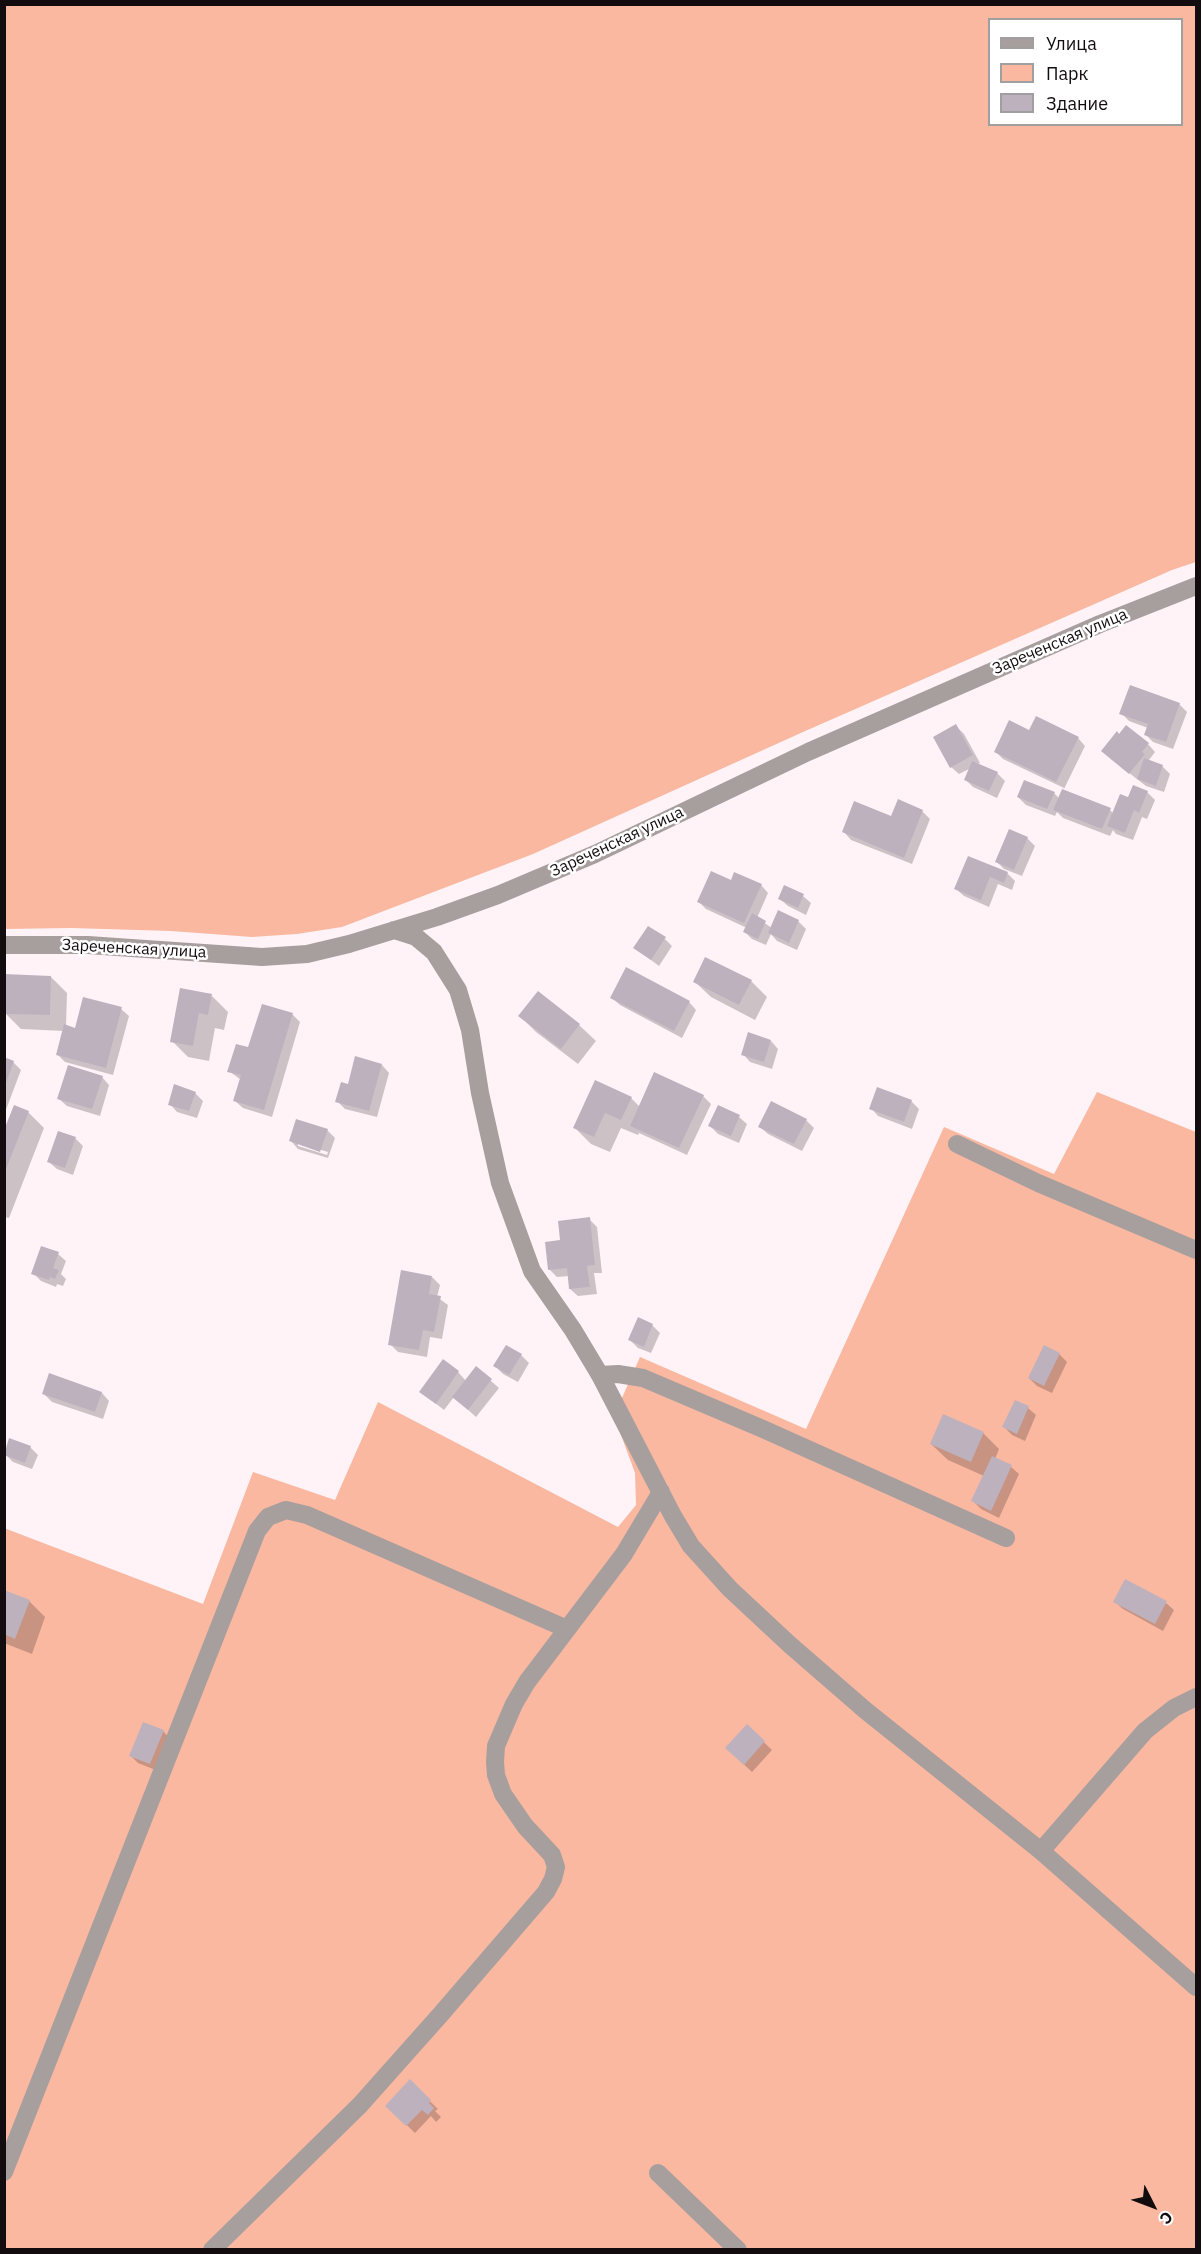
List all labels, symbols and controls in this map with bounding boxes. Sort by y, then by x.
legend [988,18,1183,126]
text: Улица [1046,32,1097,55]
text: Парк [1046,62,1088,85]
text: Здание [1046,92,1108,115]
street label: Зареченская улица [990,605,1130,679]
street label: Зареченская улица [547,803,687,881]
street label: Зареченская улица [61,936,207,962]
north arrow [1123,2176,1183,2236]
text: С [1155,2207,1177,2229]

